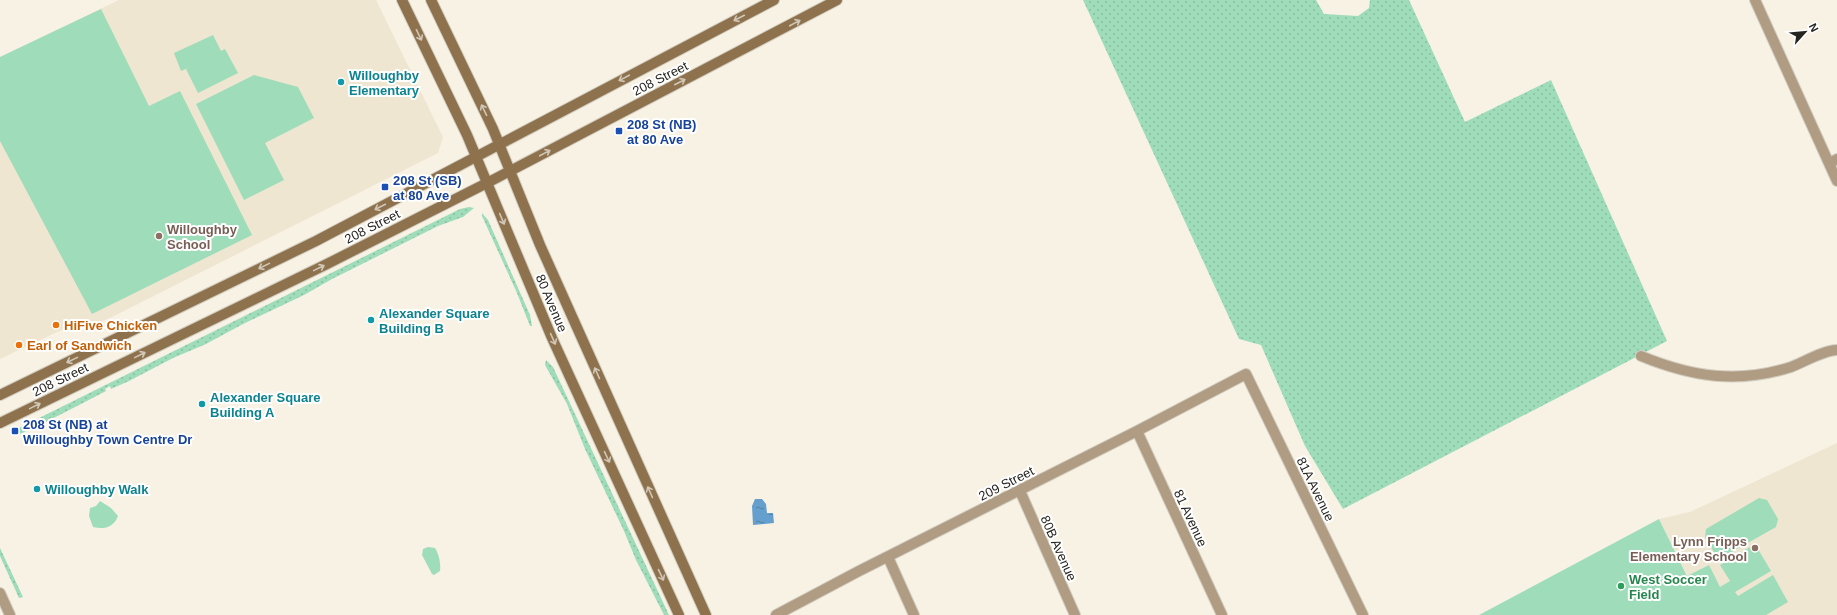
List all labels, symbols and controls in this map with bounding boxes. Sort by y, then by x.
north arrow [1785,12,1825,52]
one-way arrow [734,15,746,22]
one-way arrow [789,18,801,26]
text: N [1807,21,1821,34]
one-way arrow [416,29,423,41]
street label: 208 Street [630,58,691,99]
place label: Willoughby Elementary [349,68,420,98]
one-way arrow [618,75,630,83]
marker: Willoughby Elementary [336,77,346,87]
one-way arrow [673,78,685,86]
one-way arrow [480,104,487,116]
place label: 208 St (NB) at 80 Ave [627,117,696,147]
marker: 208 St (NB) at 80 Ave [614,126,624,136]
one-way arrow [538,148,550,156]
place label: 208 St (SB) at 80 Ave [393,173,462,203]
marker: 208 St (SB) at 80 Ave [380,182,390,192]
one-way arrow [374,204,386,212]
street label: 208 Street [342,206,403,247]
one-way arrow [499,212,507,224]
place label: Willoughby School [167,222,238,252]
marker: Willoughby School [154,231,164,241]
one-way arrow [258,263,270,270]
one-way arrow [313,263,325,271]
street label: 80 Avenue [533,272,570,334]
place label: Alexander Square Building B [379,306,490,336]
marker: Alexander Square Building B [366,315,376,325]
place label: HiFive Chicken [64,318,157,333]
marker: HiFive Chicken [51,320,61,330]
one-way arrow [549,333,557,345]
place label: Earl of Sandwich [27,338,132,353]
marker: Earl of Sandwich [14,340,24,350]
one-way arrow [133,351,145,358]
one-way arrow [66,357,78,364]
street label: 208 Street [30,359,91,399]
one-way arrow [593,367,600,379]
place label: Alexander Square Building A [210,390,321,420]
marker: Alexander Square Building A [197,399,207,409]
one-way arrow [29,402,41,409]
place label: 208 St (NB) at Willoughby Town Centre Dr [23,417,192,447]
marker: 208 St (NB) at Willoughby Town Centre Dr [10,426,20,436]
one-way arrow [604,451,611,463]
street label: 81A Avenue [1294,455,1337,524]
street label: 209 Street [976,463,1037,504]
place label: Willoughby Walk [45,482,149,497]
marker: Willoughby Walk [32,484,42,494]
one-way arrow [646,486,653,498]
street label: 81 Avenue [1171,487,1210,549]
street label: 80B Avenue [1037,513,1080,583]
place label: Lynn Fripps Elementary School [1630,534,1747,564]
marker: Lynn Fripps Elementary School [1750,543,1760,553]
one-way arrow [658,569,665,581]
place label: West Soccer Field [1629,572,1707,602]
marker: West Soccer Field [1616,581,1626,591]

